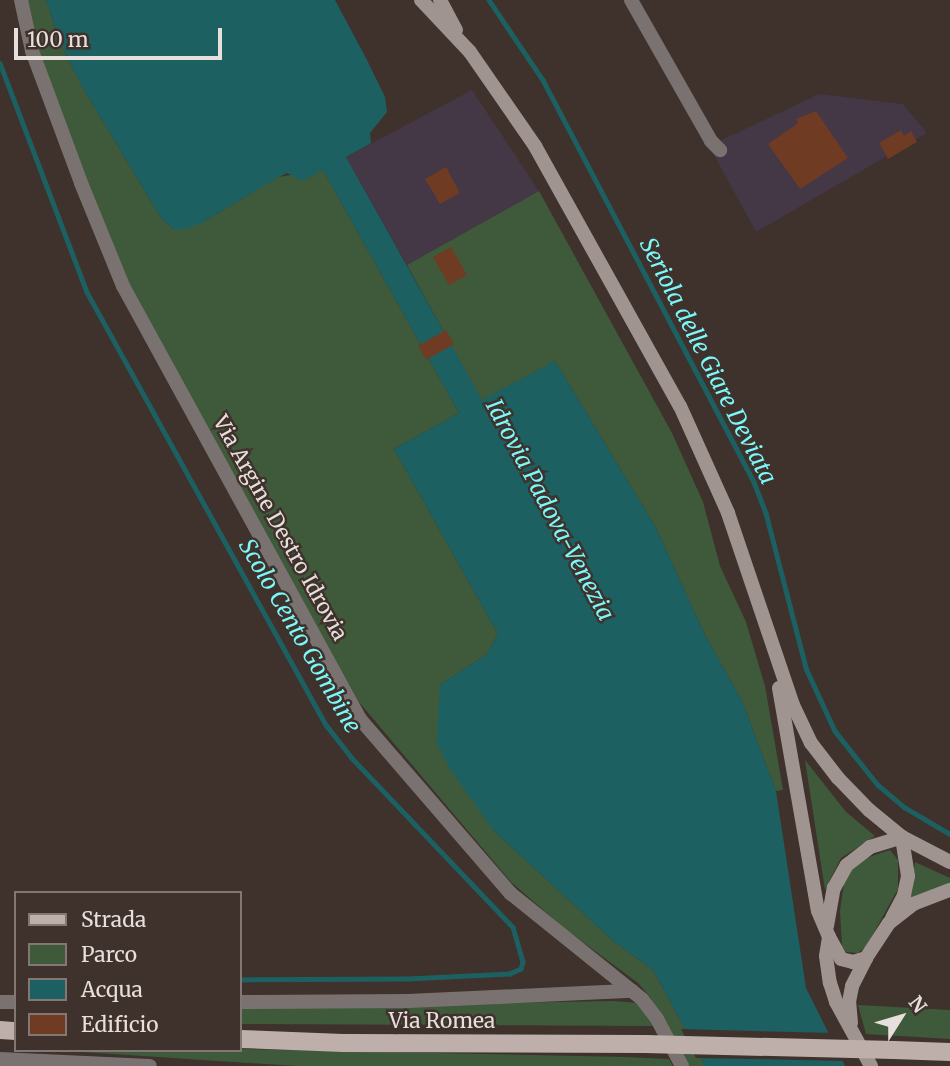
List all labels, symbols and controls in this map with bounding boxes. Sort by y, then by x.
scale bar [18,14,226,58]
text: 100 m [27,26,89,53]
water label: Seriola delle Giare Deviata [634,233,782,489]
water label: Idrovia Padova-Venezia [480,395,620,625]
street label: Via Argine Destro Idrovia [208,411,352,645]
water label: Scolo Cento Gombine [233,534,367,738]
legend [14,891,242,1052]
text: Strada [81,906,146,933]
text: Parco [81,941,137,968]
text: Acqua [81,976,143,1003]
north arrow [866,982,936,1052]
text: N [904,991,932,1018]
street label: Via Romea [389,1008,495,1034]
text: Edificio [81,1011,158,1038]

